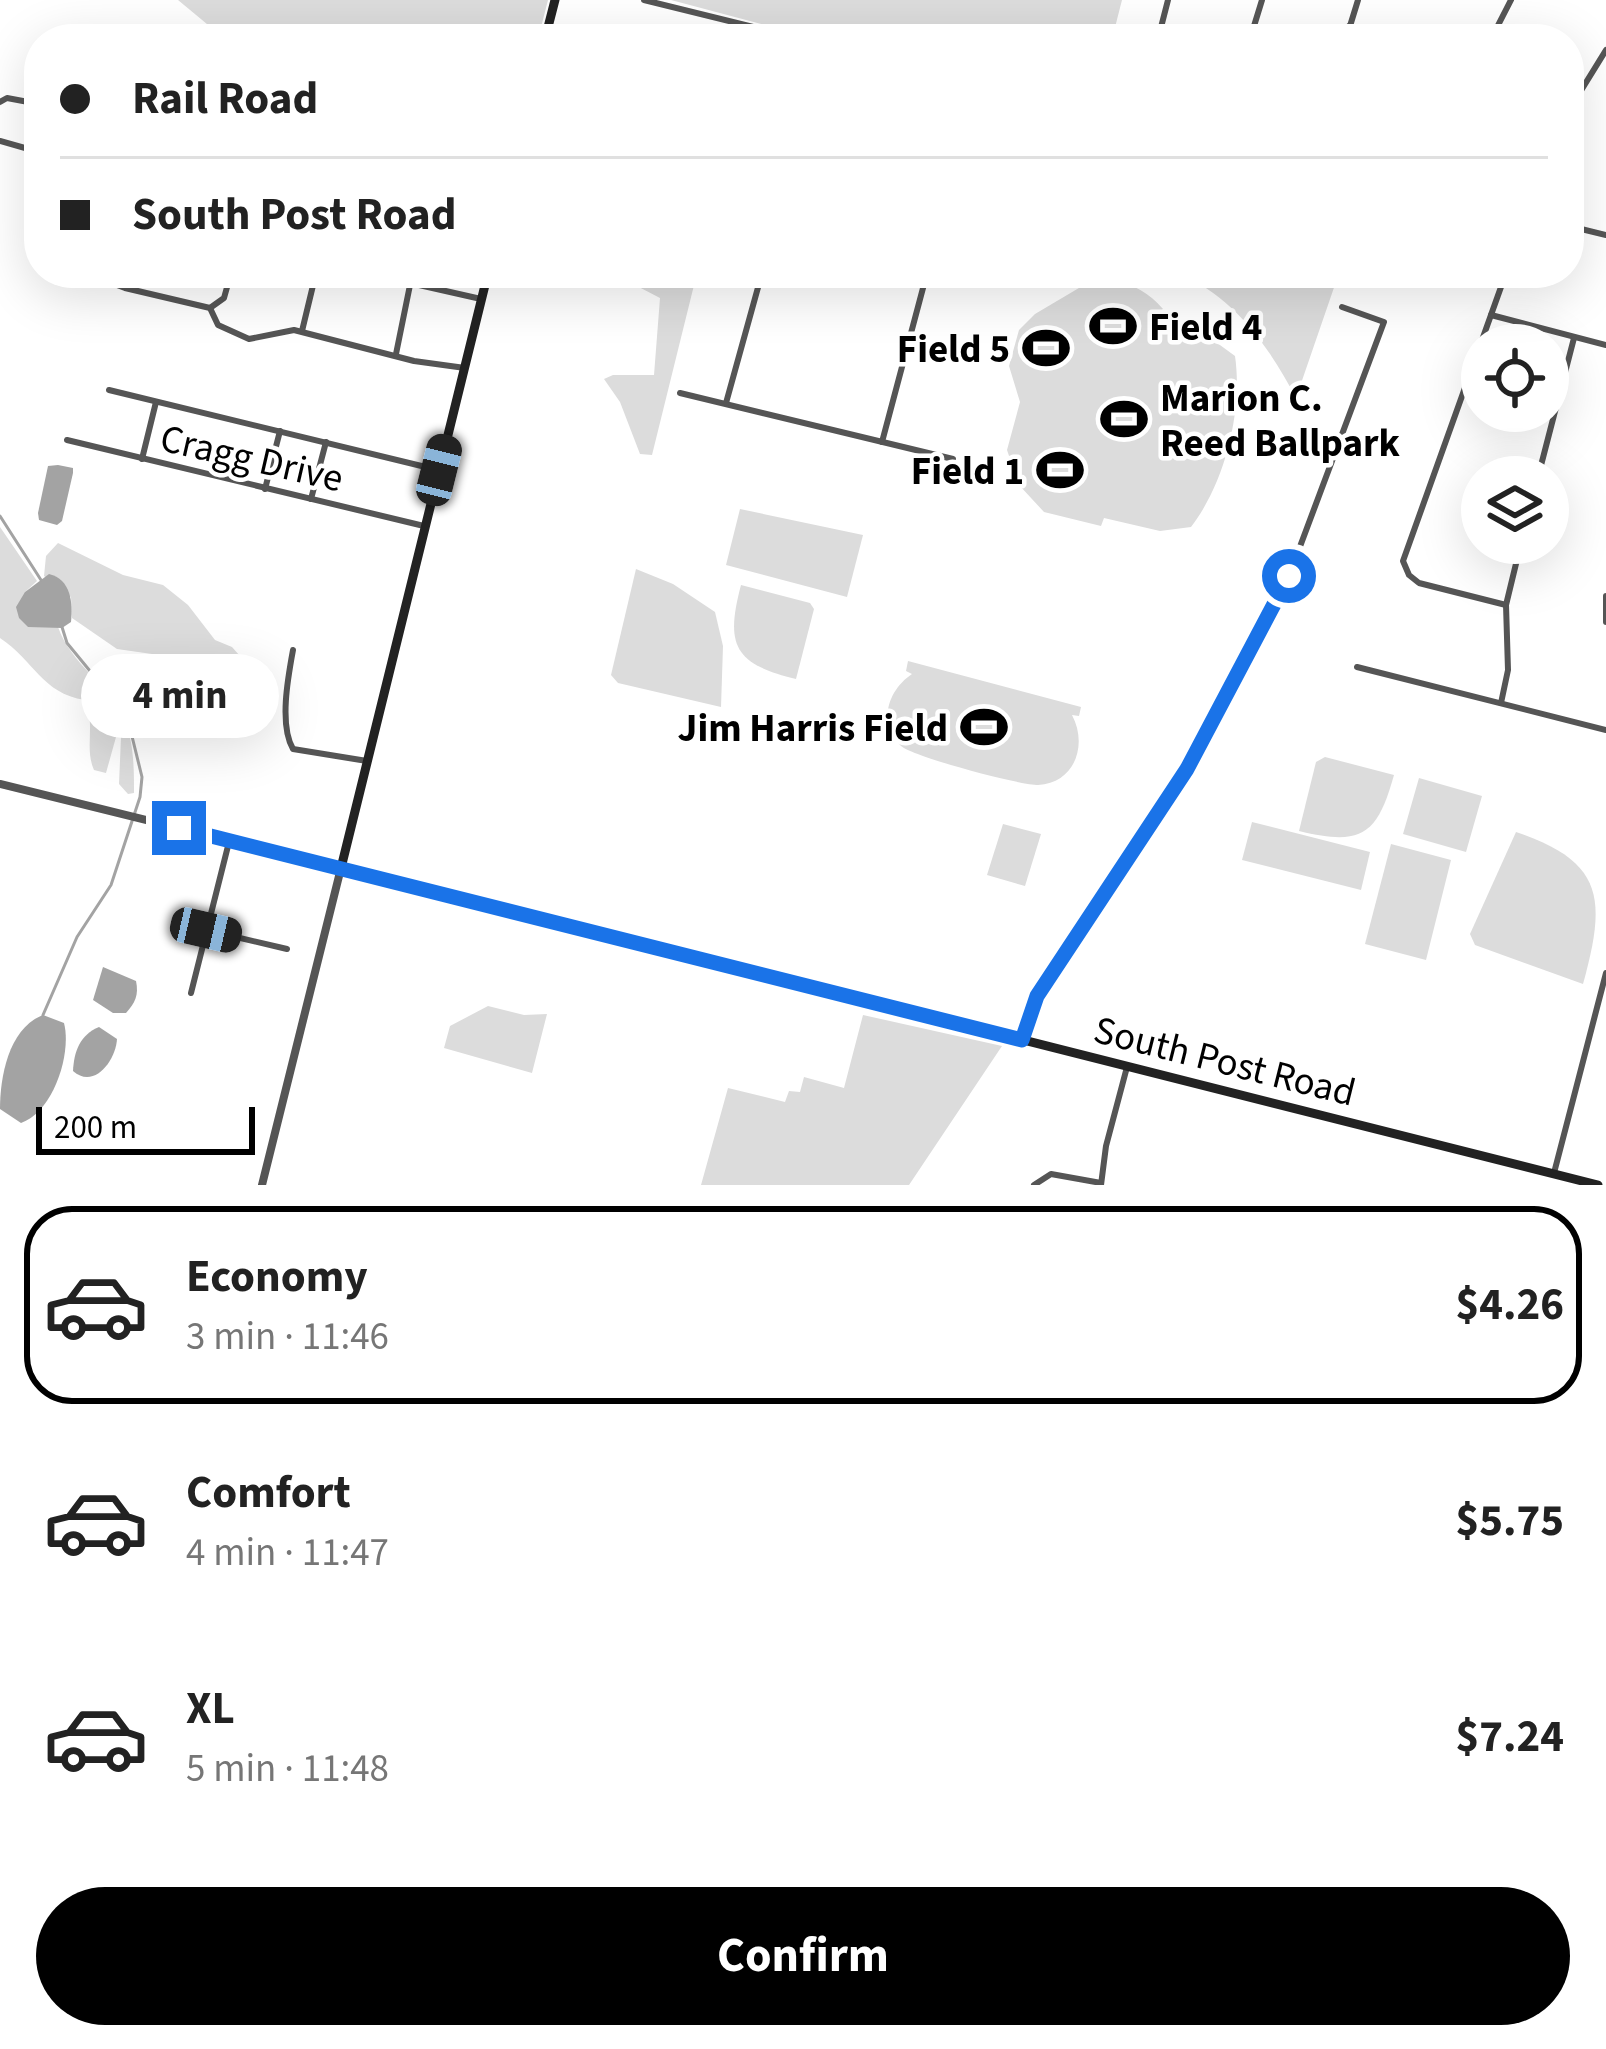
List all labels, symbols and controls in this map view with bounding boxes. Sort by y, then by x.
text: Rail Road [132,67,318,131]
text: South Post Road [132,183,457,247]
place label: Field 4 [1149,300,1262,356]
sports icon: Field 4 [1088,301,1138,351]
place label: Field 5 [897,322,1010,378]
sports icon: Field 5 [1021,323,1071,373]
map controls [1461,324,1569,564]
button: locate [1461,324,1569,432]
place label: Marion C. Reed Ballpark [1160,371,1401,472]
sports icon: Marion C. Reed Ballpark [1099,394,1149,444]
street label: Cragg Drive [155,411,349,507]
car [413,431,465,509]
place label: Field 1 [911,444,1024,500]
sports icon: Field 1 [1035,445,1085,495]
button: layers [1461,456,1569,564]
route start [1262,549,1316,603]
callout: 4 min [80,654,278,738]
text: 4 min [133,668,227,724]
place label: Jim Harris Field [678,701,948,757]
sports icon: Jim Harris Field [959,702,1009,752]
route end [152,801,206,855]
car [167,904,245,956]
street label: South Post Road [1088,1002,1361,1122]
scale bar [36,1101,255,1154]
text: 200 m [54,1104,137,1151]
text: Economy [186,1245,368,1309]
icon: car [42,1251,150,1359]
text: $4.26 [1455,1273,1564,1337]
text: 3 min · 11:46 [186,1309,389,1365]
text: Comfort [186,1461,351,1525]
icon: car [42,1467,150,1575]
text: $5.75 [1455,1489,1564,1553]
text: 4 min · 11:47 [186,1525,389,1581]
text: XL [186,1677,235,1741]
icon: car [42,1683,150,1791]
text: $7.24 [1455,1705,1564,1769]
text: 5 min · 11:48 [186,1741,389,1797]
button: Confirm [36,1887,1570,2025]

